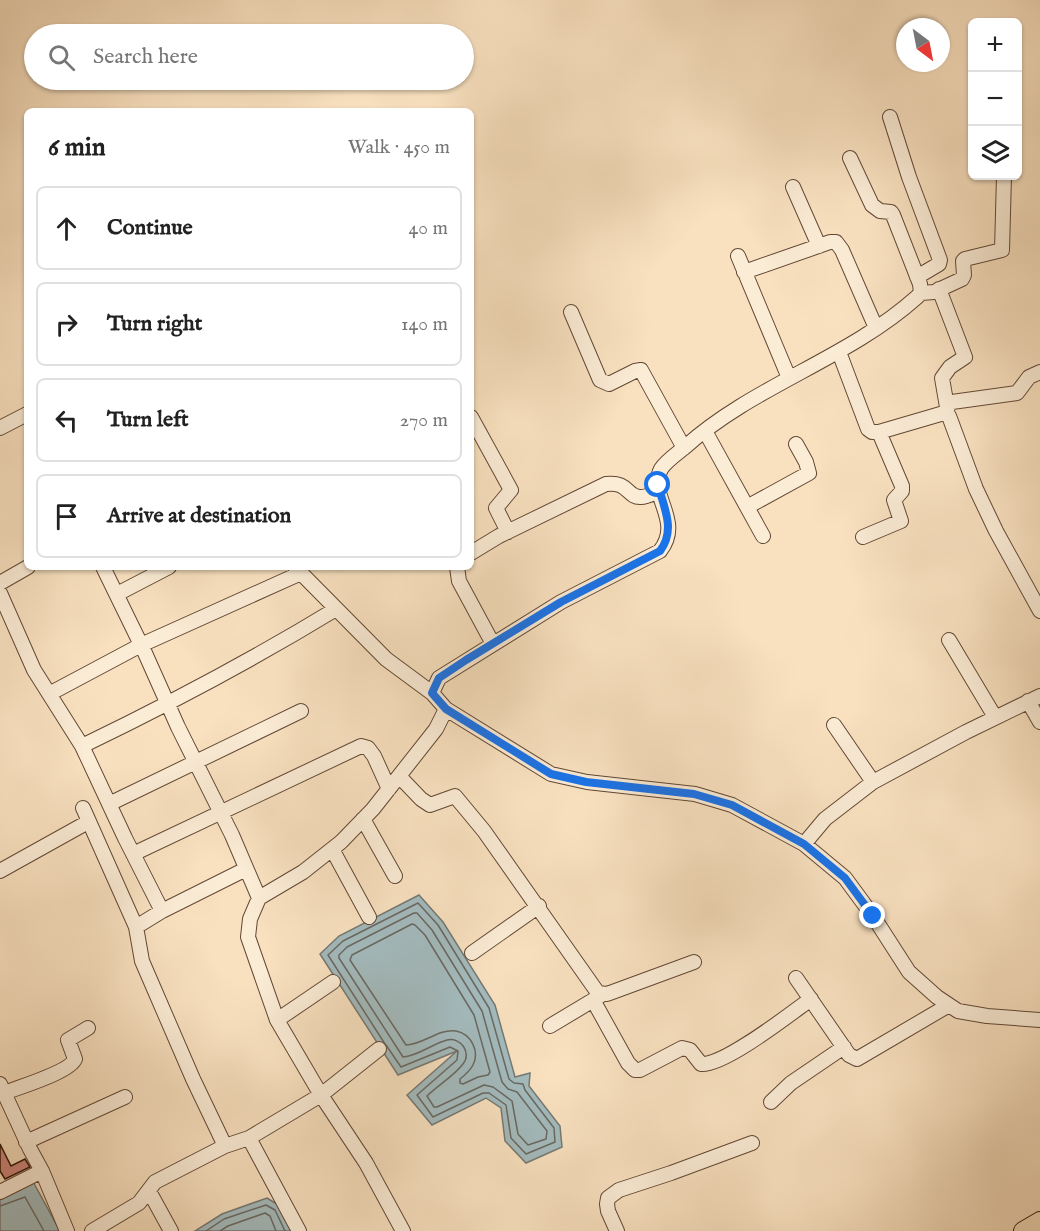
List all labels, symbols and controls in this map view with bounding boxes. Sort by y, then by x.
north arrow [896,18,950,72]
map controls [968,18,1022,180]
button: + [968,18,1022,72]
search box [24,24,474,90]
icon: search [45,41,78,74]
text: Search here [93,43,198,71]
button: − [968,72,1022,126]
button: layers [968,126,1022,180]
text: 6 min [48,131,106,164]
text: Walk · 450 m [348,135,450,160]
icon: ahead [50,212,83,245]
text: Continue [107,214,193,242]
text: 40 m [409,216,448,241]
icon: right [50,308,83,341]
text: Turn right [107,310,202,338]
text: 140 m [401,312,448,337]
icon: left [50,404,83,437]
text: Turn left [107,406,189,434]
text: 270 m [400,408,448,433]
route start [644,471,670,497]
icon: arrive [50,500,83,533]
text: Arrive at destination [107,502,291,530]
route end [859,902,885,928]

